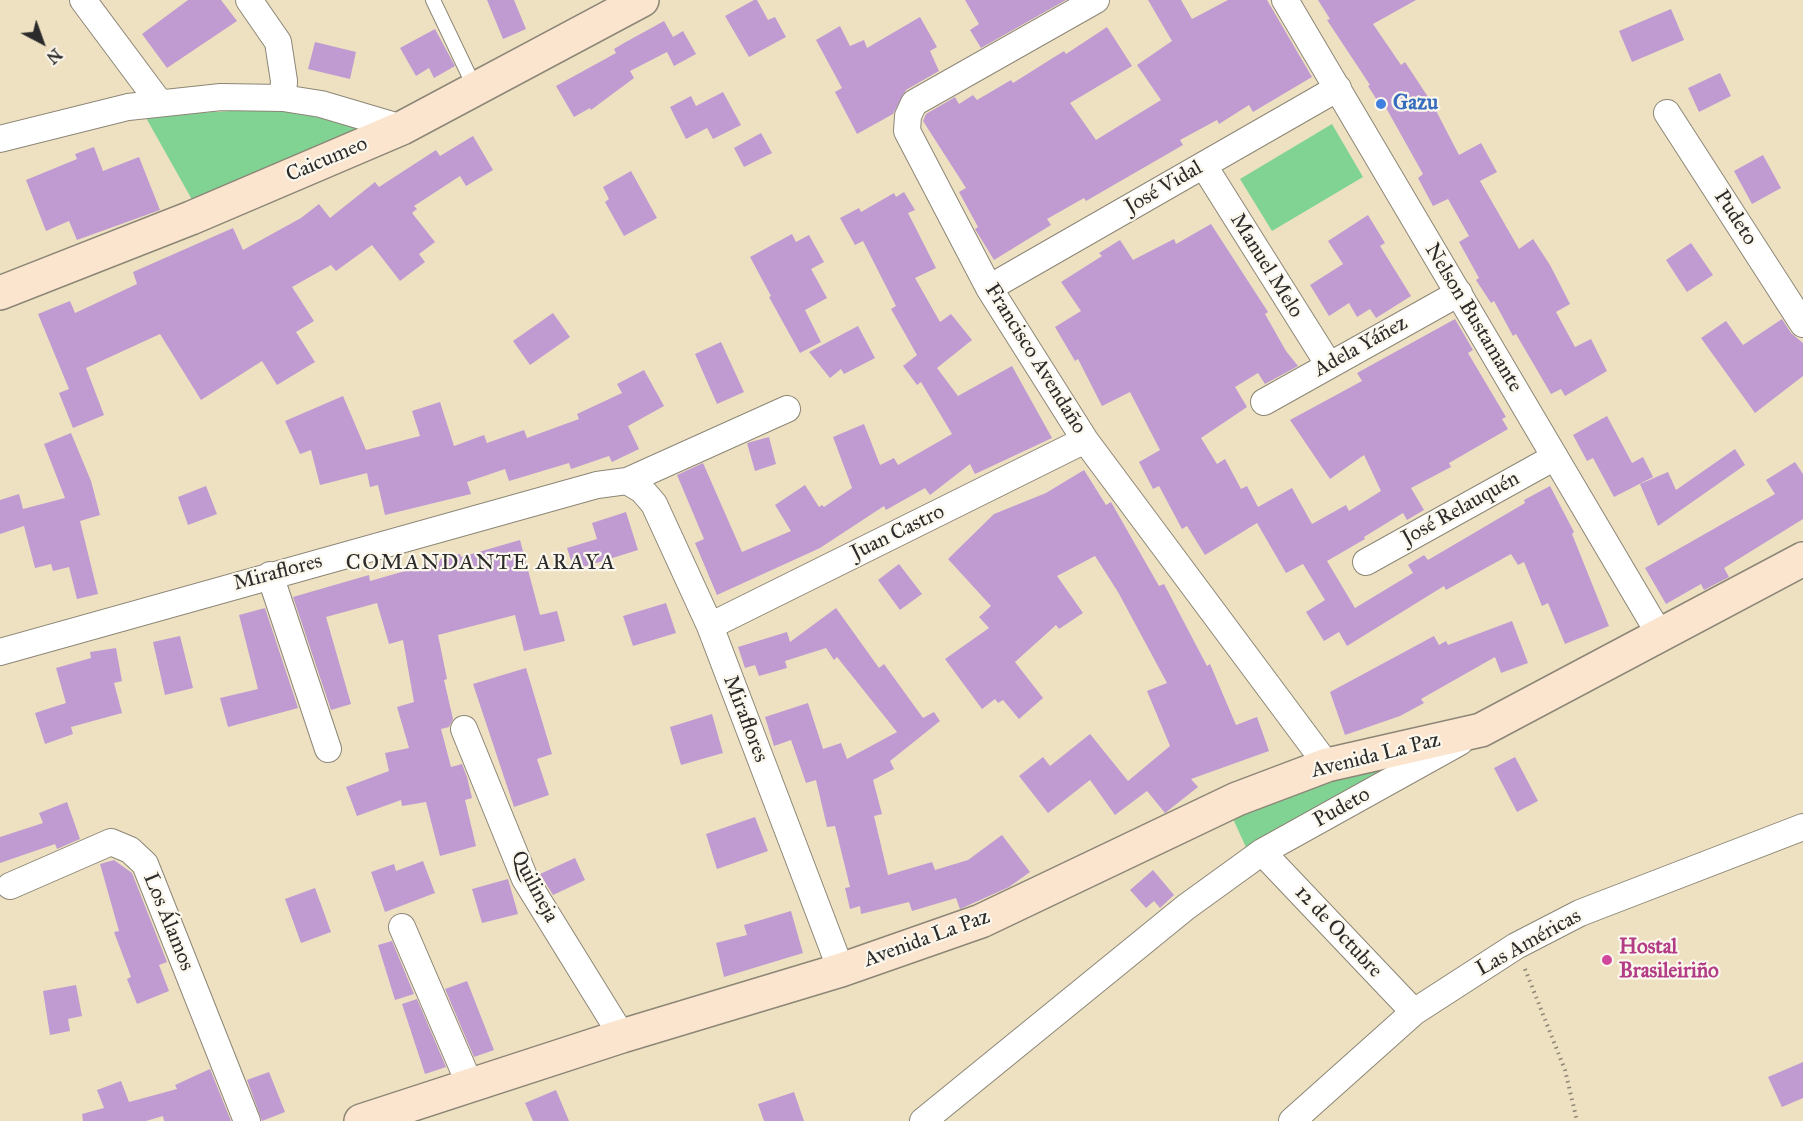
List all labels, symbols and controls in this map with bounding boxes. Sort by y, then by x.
north arrow [12,12,72,72]
text: N [43,44,65,68]
place label: Gazu [1393,91,1438,117]
marker: Gazu [1374,97,1388,111]
street label: Caicumeo [283,132,371,188]
street label: José Vidal [1121,156,1207,220]
street label: Pudeto [1708,186,1762,250]
street label: Manuel Melo [1224,209,1308,323]
street label: Nelson Bustamante [1419,239,1527,397]
street label: Francisco Avendaño [979,279,1091,439]
street label: Adela Yáñez [1310,311,1412,383]
street label: José Relauquén [1398,466,1524,552]
street label: Juan Castro [847,500,949,566]
street label: Miraflores [231,549,325,597]
district label: COMANDANTE ARAYA [346,551,616,577]
street label: Miraflores [717,672,773,766]
street label: Avenida La Paz [1309,728,1443,784]
street label: Pudeto [1309,782,1375,834]
street label: Quilineja [505,847,563,927]
street label: Los Álamos [137,869,199,975]
street label: 12 de Octubre [1289,881,1387,983]
street label: Las Américas [1472,904,1586,982]
street label: Avenida La Paz [861,905,993,973]
place label: Hostal Brasileiriño [1619,935,1719,985]
marker: Hostal Brasileiriño [1600,953,1614,967]

